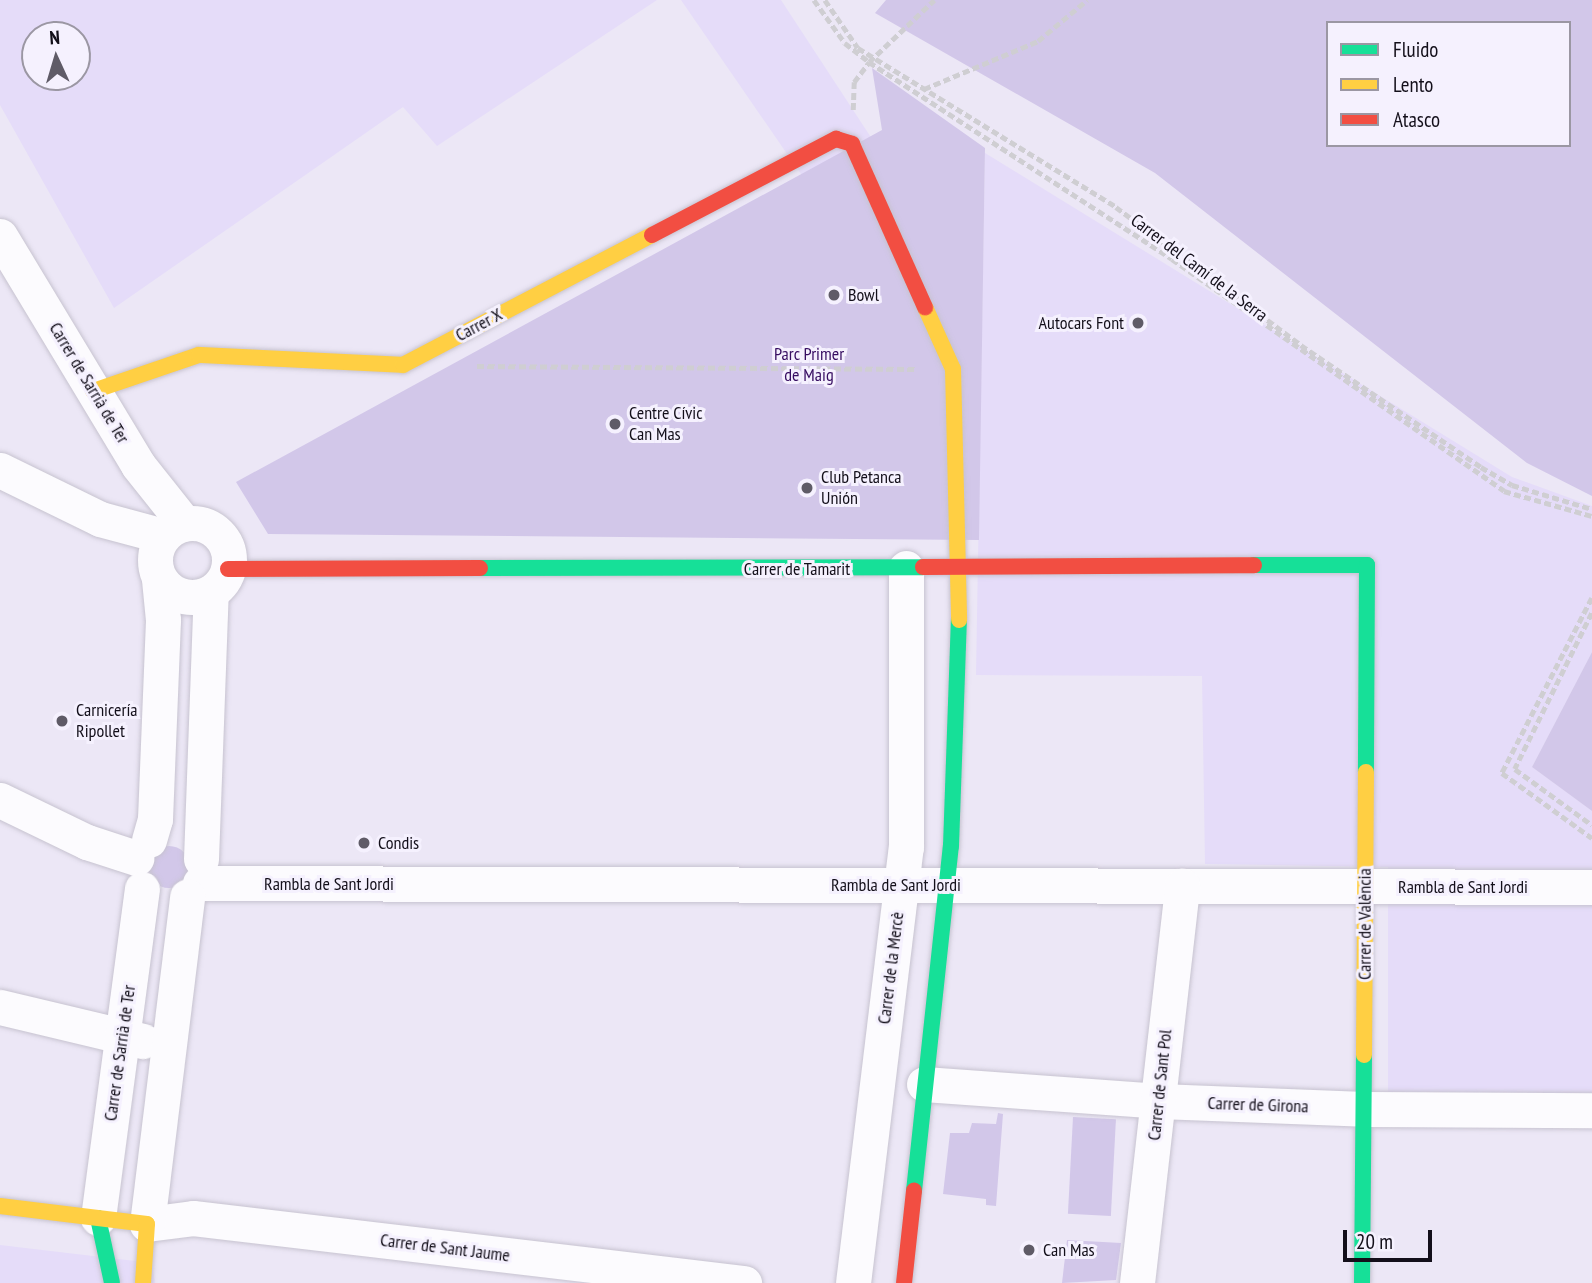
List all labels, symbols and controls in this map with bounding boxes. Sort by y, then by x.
north arrow [21,21,91,91]
legend [1326,21,1571,147]
text: N [49,25,61,49]
text: Fluido [1393,36,1438,63]
text: Lento [1393,71,1433,98]
text: Atasco [1393,106,1440,133]
street label: Carrer del Camí de la Serra [1126,210,1272,326]
place label: Bowl [848,284,879,306]
marker: Bowl [826,287,842,303]
street label: Carrer X [452,304,506,346]
place label: Autocars Font [1039,312,1124,334]
marker: Autocars Font [1130,315,1146,331]
street label: Carrer de Sarrià de Ter [44,318,134,448]
park label: Parc Primer de Maig [774,344,844,386]
place label: Centre Cívic Can Mas [629,403,703,446]
marker: Centre Cívic Can Mas [607,416,623,432]
place label: Club Petanca Unión [821,467,902,510]
marker: Club Petanca Unión [799,480,815,496]
street label: Carrer de Tamarit [744,558,850,580]
place label: Carnicería Ripollet [76,700,138,742]
marker: Carnicería Ripollet [54,713,70,729]
place label: Condis [378,832,419,854]
marker: Condis [356,835,372,851]
street label: Carrer de València [1354,868,1376,980]
street label: Rambla de Sant Jordi [264,873,394,895]
street label: Rambla de Sant Jordi [831,874,961,896]
street label: Rambla de Sant Jordi [1398,876,1528,898]
street label: Carrer de la Mercè [873,911,909,1025]
street label: Carrer de Sarrià de Ter [100,983,140,1123]
street label: Carrer de Sant Pol [1143,1028,1177,1142]
street label: Carrer de Girona [1207,1092,1309,1118]
scale bar [1347,1216,1436,1260]
text: 20 m [1356,1228,1393,1255]
street label: Carrer de Sant Jaume [379,1229,511,1267]
place label: Can Mas [1043,1239,1095,1261]
marker: Can Mas [1021,1242,1037,1258]

